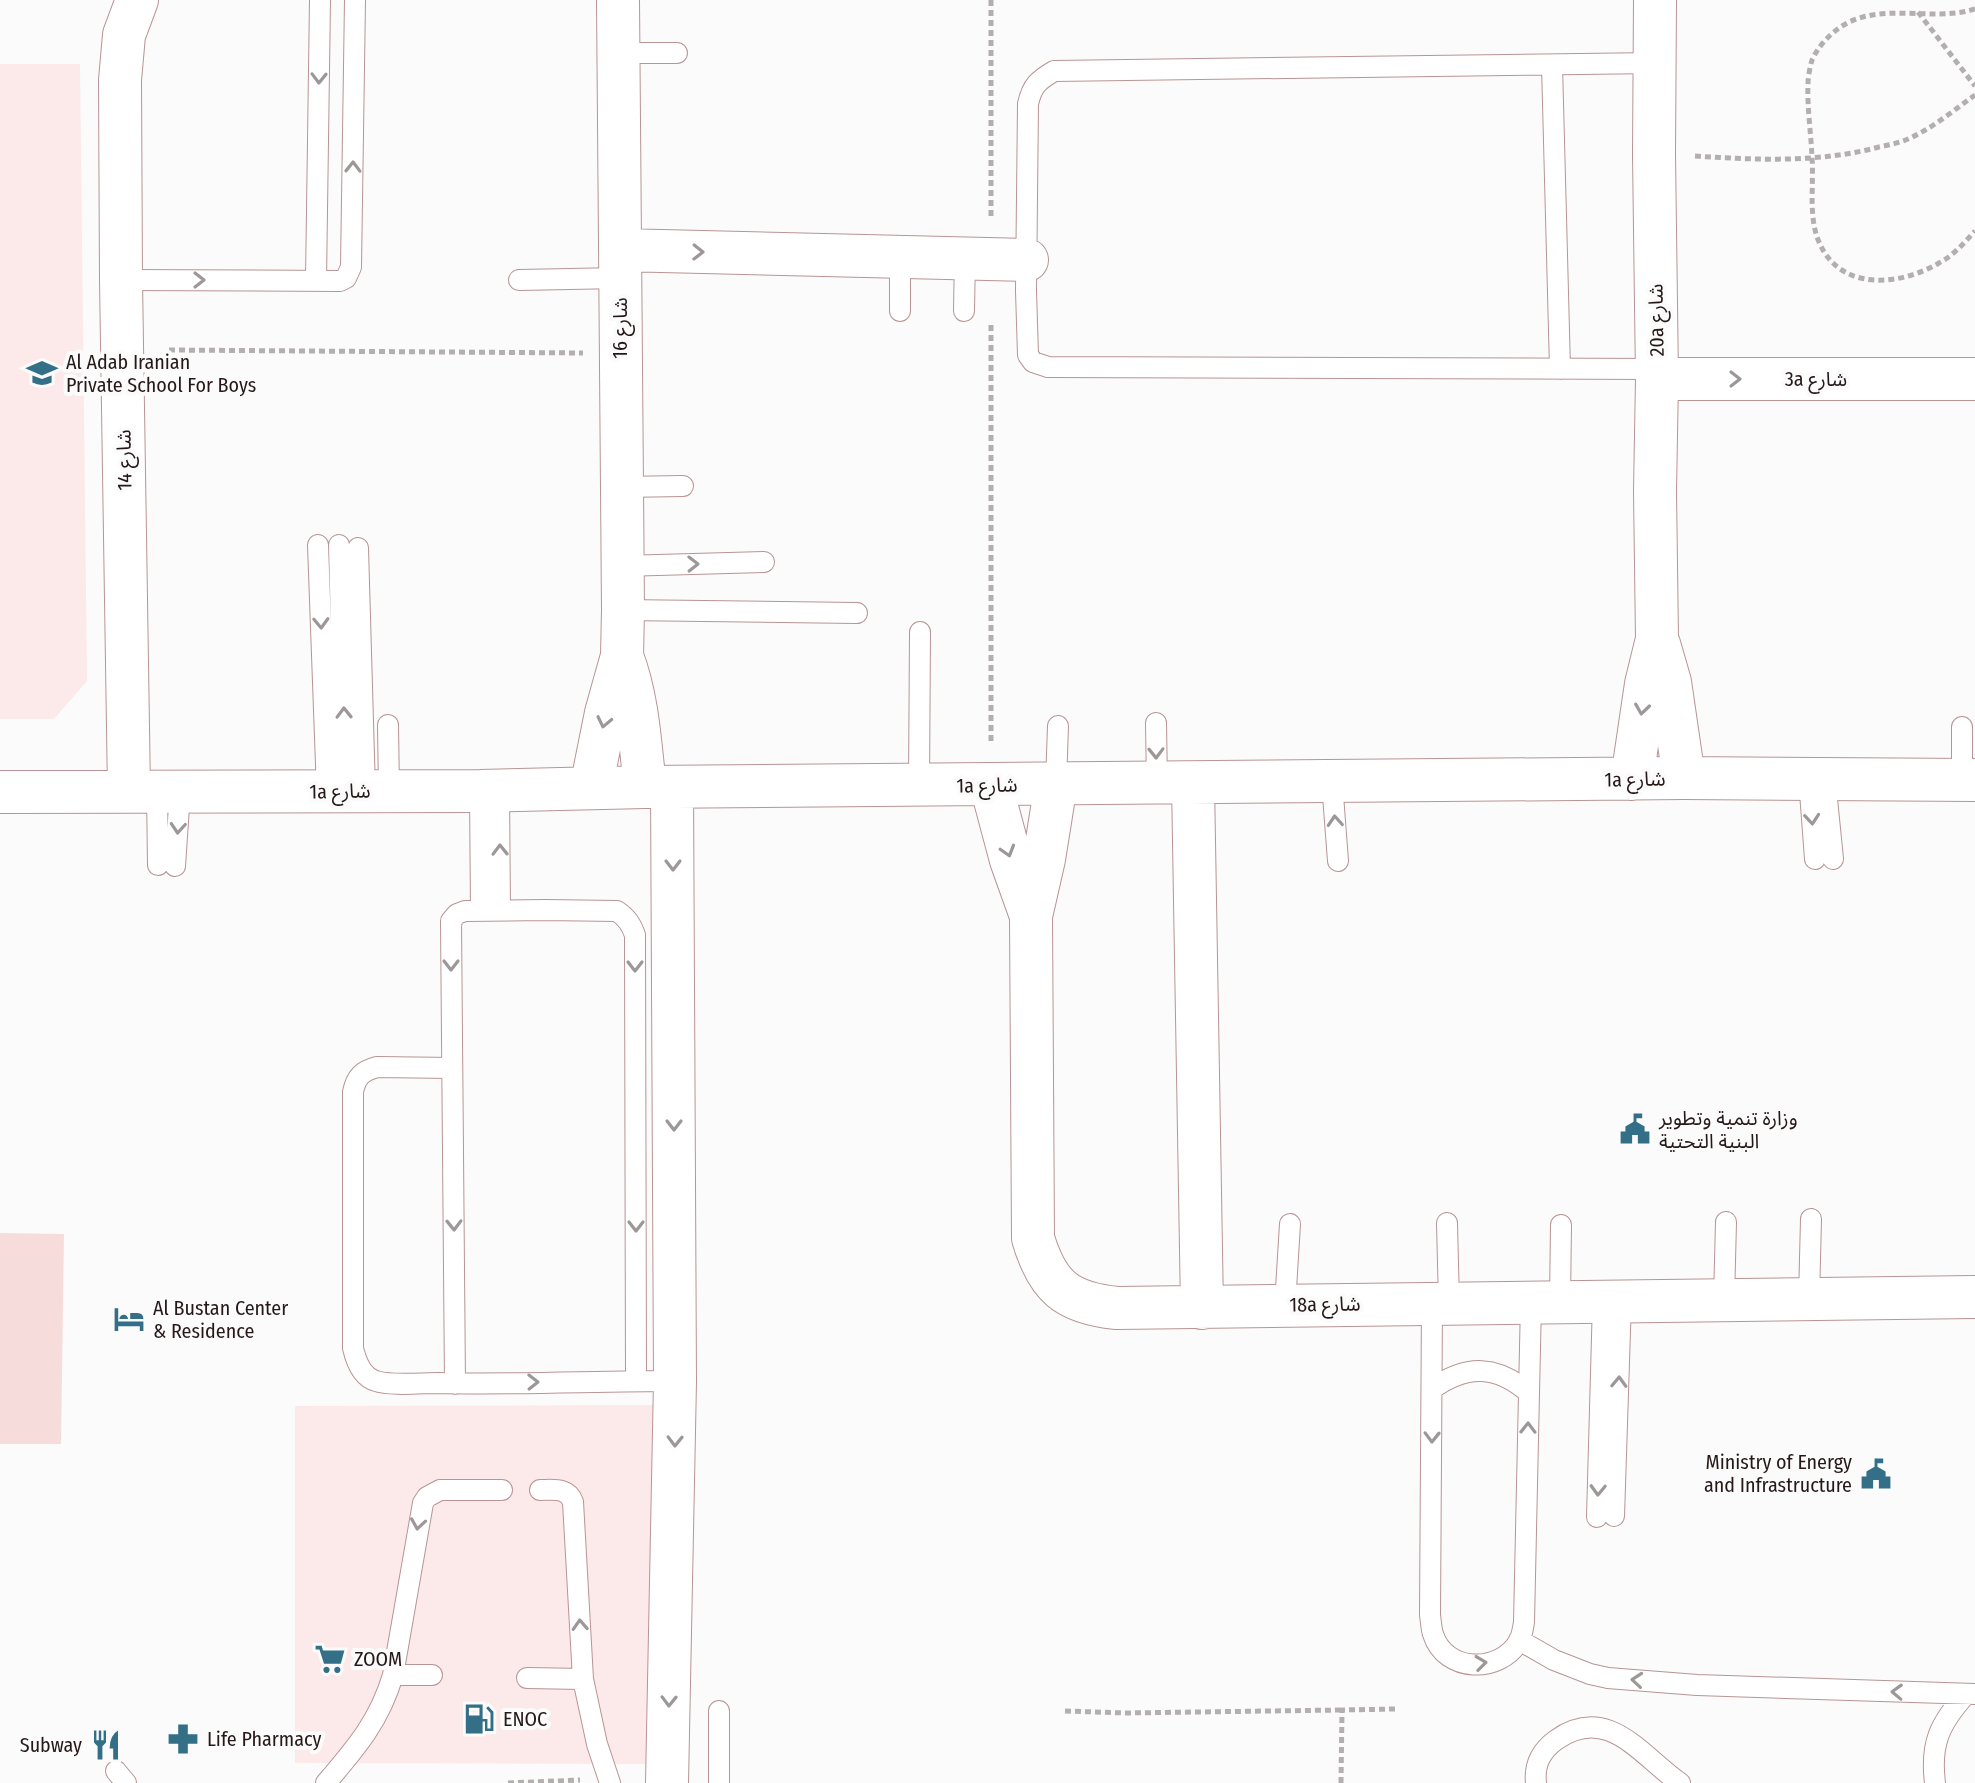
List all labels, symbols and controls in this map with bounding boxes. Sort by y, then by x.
one-way arrow [310,72,328,85]
one-way arrow [344,160,361,173]
one-way arrow [692,244,705,261]
one-way arrow [193,271,206,289]
street label: 20a شارع [1643,283,1672,357]
street label: شارع 16 [608,297,635,359]
place label: Al Adab Iranian Private School For Boys [66,350,256,397]
school or university icon: Al Adab Iranian Private School For Boys [25,356,59,390]
street label: 3a شارع [1785,367,1847,394]
one-way arrow [1729,370,1742,388]
street label: شارع 14 [111,429,140,491]
one-way arrow [687,555,700,573]
one-way arrow [313,617,330,630]
one-way arrow [1634,702,1651,716]
one-way arrow [335,706,353,719]
one-way arrow [596,714,613,728]
one-way arrow [1147,747,1165,760]
street label: 1a شارع [1604,766,1666,795]
street label: 1a شارع [956,772,1018,801]
street label: 1a شارع [309,778,371,807]
one-way arrow [1803,813,1820,826]
one-way arrow [1327,814,1344,827]
one-way arrow [169,822,186,835]
one-way arrow [491,843,509,856]
one-way arrow [999,844,1015,858]
one-way arrow [664,859,681,872]
one-way arrow [442,959,460,972]
one-way arrow [626,960,644,973]
place label: وزارة تنمية وتطوير البنية التحتية [1658,1106,1798,1153]
public building icon: وزارة تنمية وتطوير البنية التحتية [1618,1112,1652,1146]
one-way arrow [665,1119,683,1132]
one-way arrow [445,1219,462,1232]
one-way arrow [627,1220,645,1233]
street label: 18a شارع [1289,1291,1361,1320]
place label: Al Bustan Center & Residence [153,1296,288,1343]
hotel icon: Al Bustan Center & Residence [112,1302,146,1336]
one-way arrow [527,1373,540,1391]
one-way arrow [1610,1375,1627,1388]
one-way arrow [1520,1421,1537,1434]
one-way arrow [1423,1431,1441,1444]
one-way arrow [666,1435,683,1448]
place label: Ministry of Energy and Infrastructure [1704,1450,1852,1497]
public building icon: Ministry of Energy and Infrastructure [1859,1457,1893,1491]
one-way arrow [1589,1484,1606,1497]
one-way arrow [411,1517,428,1531]
one-way arrow [572,1618,589,1631]
supermarket icon: ZOOM [313,1642,347,1676]
place label: ZOOM [354,1647,402,1671]
one-way arrow [1475,1654,1488,1671]
one-way arrow [1630,1672,1643,1689]
one-way arrow [1890,1683,1903,1701]
one-way arrow [661,1695,678,1708]
fuel station icon: ENOC [462,1702,496,1736]
place label: ENOC [503,1707,547,1731]
pharmacy icon: Life Pharmacy [166,1722,200,1756]
place label: Life Pharmacy [207,1727,322,1751]
restaurant icon: Subway [89,1728,123,1762]
place label: Subway [20,1733,82,1757]

